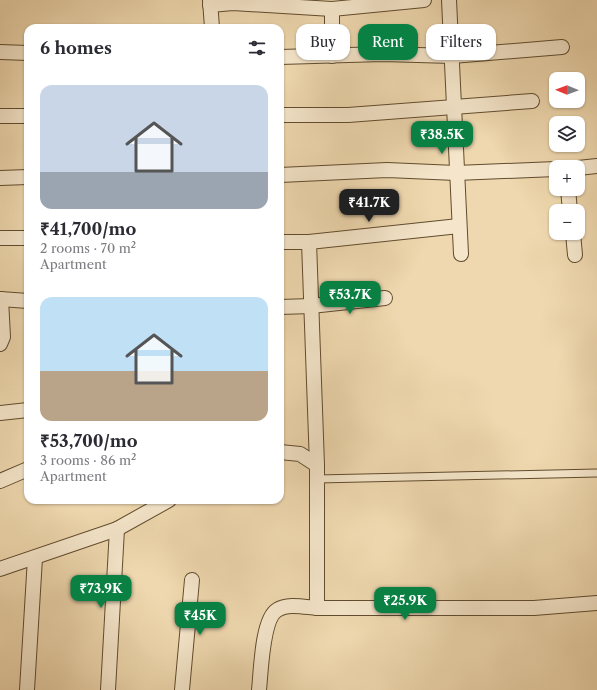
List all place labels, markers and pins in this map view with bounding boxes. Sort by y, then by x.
pin: ₹38.5K [409,121,475,155]
pin: ₹41.7K [336,189,402,223]
pin: ₹53.7K [317,281,383,315]
pin: ₹73.9K [68,575,134,609]
pin: ₹25.9K [372,587,438,621]
pin: ₹45K [176,602,224,636]

